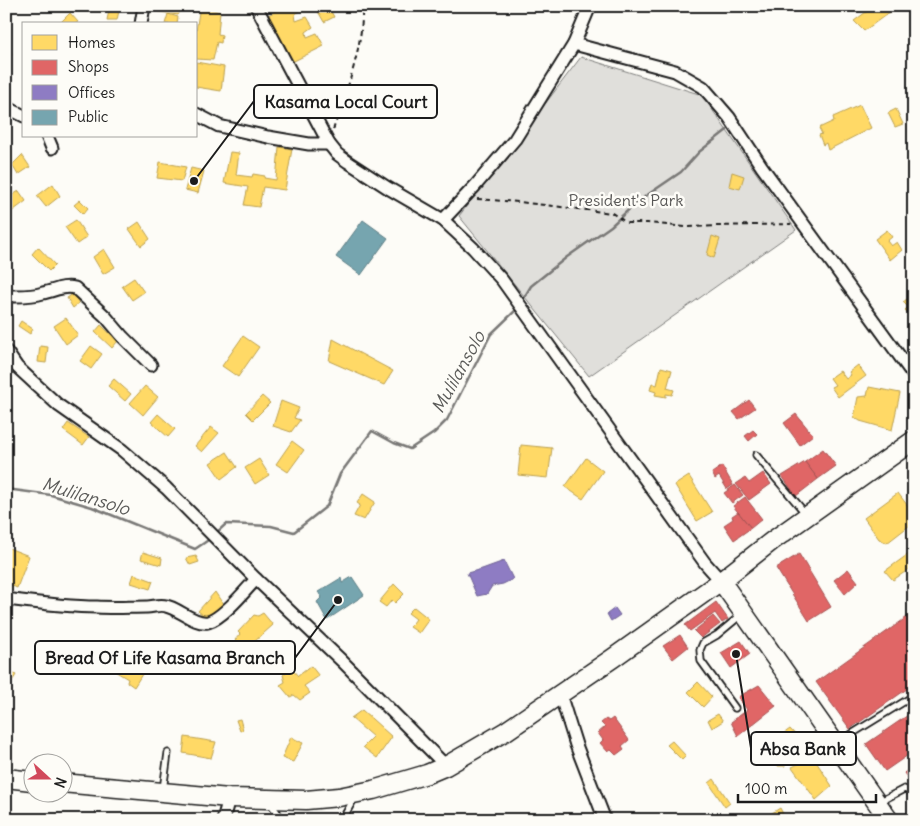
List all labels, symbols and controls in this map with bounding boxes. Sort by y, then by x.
legend [22,22,198,138]
text: Homes [68,33,115,52]
text: Shops [68,57,109,76]
text: Offices [68,83,115,102]
callout: Kasama Local Court [254,85,437,118]
text: Kasama Local Court [264,90,428,113]
text: Public [68,107,109,126]
park label: President's Park [569,190,683,210]
water label: Mulilansolo [426,326,490,417]
water label: Mulilansolo [39,472,133,520]
callout: Bread Of Life Kasama Branch [35,641,295,674]
text: Bread Of Life Kasama Branch [45,646,286,669]
callout: Absa Bank [751,732,856,765]
text: Absa Bank [760,737,846,760]
north arrow [22,754,72,804]
scale bar [738,771,875,803]
text: N [50,775,70,790]
text: 100 m [745,779,787,798]

